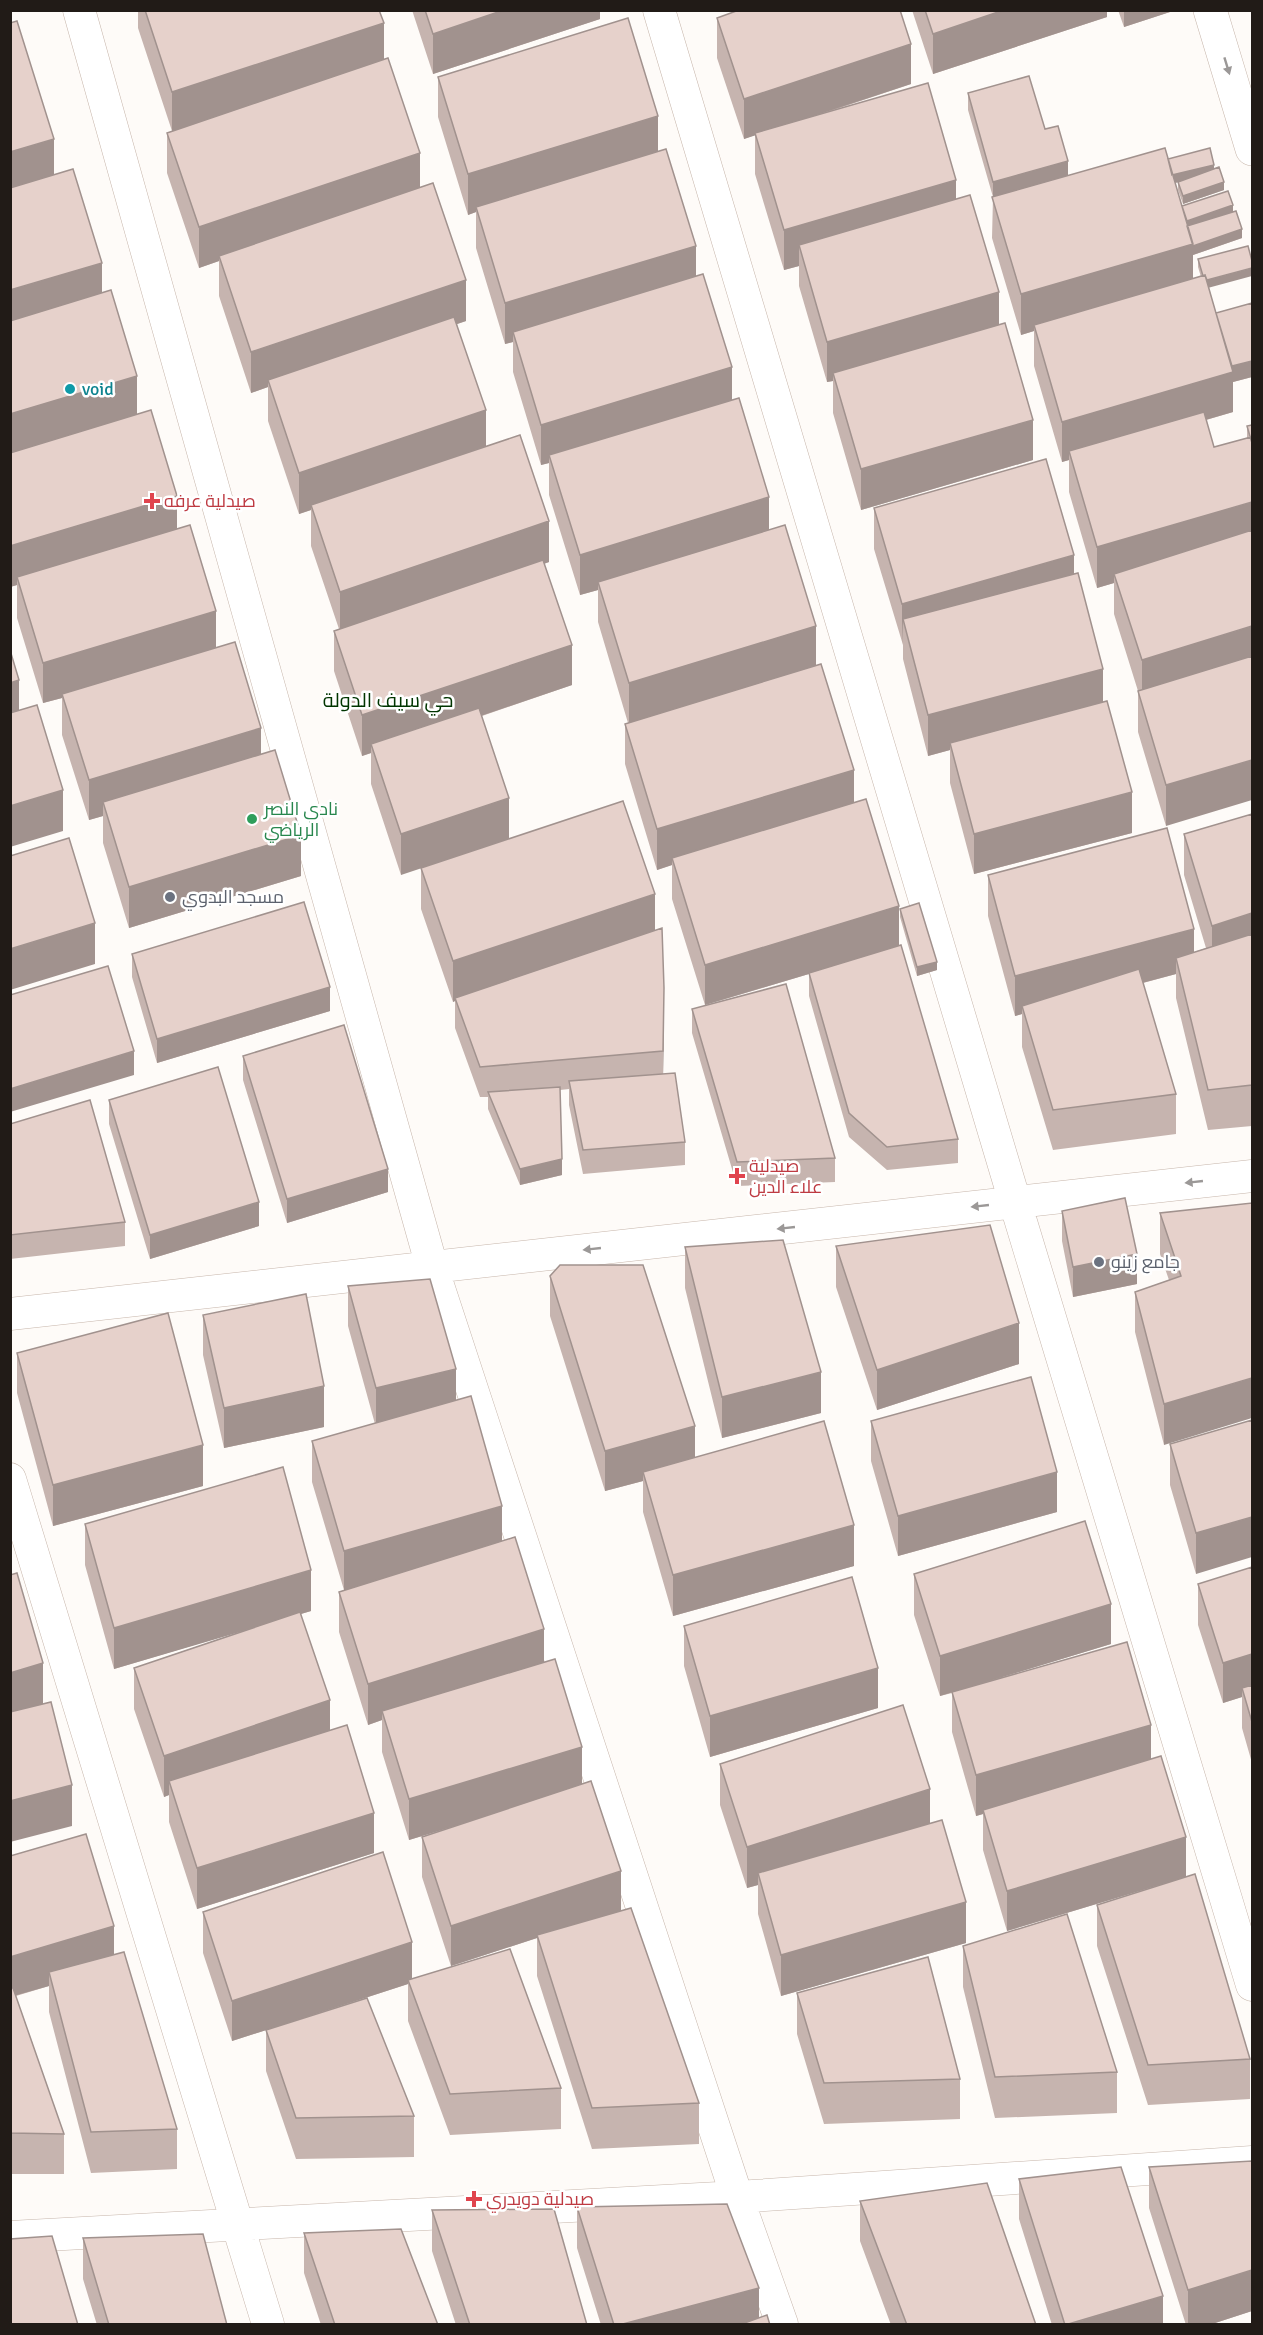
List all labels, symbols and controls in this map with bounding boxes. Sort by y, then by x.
one-way arrow [1223,57,1232,75]
place label: void [82,378,114,400]
marker: void [63,382,77,396]
place label: صيدلية عرفه [164,490,256,512]
marker: صيدلية عرفه [145,494,159,508]
district label: حي سيف الدولة [323,688,453,716]
place label: نادي النصر الرياضي [263,798,338,843]
marker: نادي النصر الرياضي [245,812,259,826]
place label: مسجد البدوي [182,886,284,911]
marker: مسجد البدوي [163,890,177,904]
place label: صيدلية علاء الدين [749,1155,822,1198]
marker: صيدلية علاء الدين [730,1169,744,1183]
one-way arrow [1185,1178,1204,1187]
one-way arrow [970,1201,989,1211]
one-way arrow [776,1223,795,1233]
one-way arrow [582,1244,601,1254]
place label: جامع زينو [1111,1251,1180,1274]
marker: جامع زينو [1092,1255,1106,1269]
place label: صيدلية دويدري [486,2188,594,2213]
marker: صيدلية دويدري [467,2192,481,2206]

